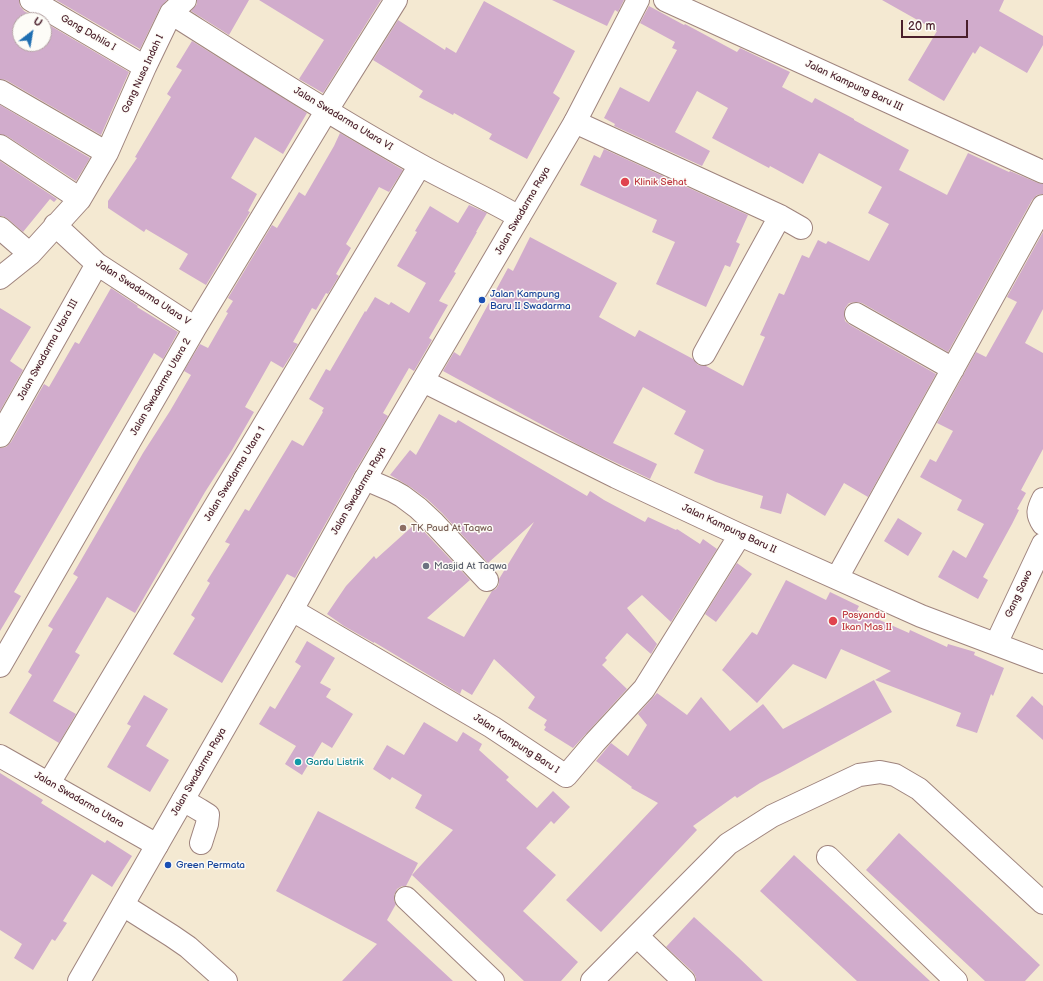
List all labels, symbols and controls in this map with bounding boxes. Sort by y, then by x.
north arrow [12,12,52,52]
street label: Gang Dahlia I [58,12,118,54]
scale bar [903,12,970,38]
text: U [31,15,45,30]
text: 20 m [908,19,935,34]
street label: Gang Nusa Indah I [120,33,166,115]
street label: Jalan Kampung Baru III [803,58,905,114]
street label: Jalan Swadarma Utara VI [291,85,395,153]
street label: Jalan Swadarma Raya [493,165,553,257]
marker: Klinik Sehat [619,176,631,188]
place label: Klinik Sehat [634,176,687,188]
street label: Jalan Swadarma Utara V [93,258,193,328]
place label: Jalan Kampung Baru II Swadarma [490,288,571,312]
marker: Jalan Kampung Baru II Swadarma [477,295,487,305]
street label: Jalan Swadarma Utara III [15,297,81,403]
street label: Jalan Swadarma Utara 2 [128,336,194,438]
street label: Jalan Swadarma Utara 1 [202,425,268,523]
street label: Jalan Swadarma Raya [329,445,389,537]
street label: Jalan Kampung Baru II [680,502,778,556]
place label: TK Paud At Taqwa [411,522,492,534]
marker: TK Paud At Taqwa [398,523,408,533]
place label: Masjid At Taqwa [434,560,507,572]
marker: Masjid At Taqwa [421,561,431,571]
street label: Gang Sawo [1003,568,1035,620]
place label: Posyandu Ikan Mas II [842,609,892,632]
marker: Posyandu Ikan Mas II [827,615,839,627]
street label: Jalan Kampung Baru I [471,712,561,776]
street label: Jalan Swadarma Raya [169,726,229,818]
place label: Gardu Listrik [306,756,364,768]
marker: Gardu Listrik [293,757,303,767]
street label: Jalan Swadarma Utara [32,769,126,831]
place label: Green Permata [176,859,245,871]
marker: Green Permata [163,860,173,870]

